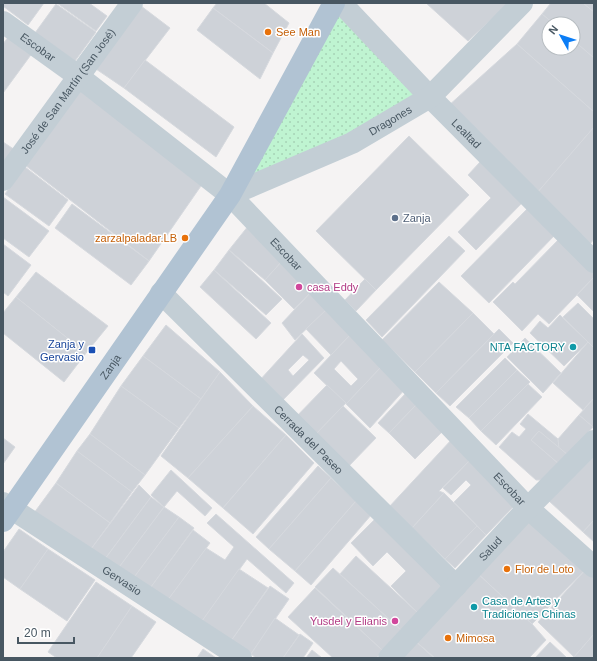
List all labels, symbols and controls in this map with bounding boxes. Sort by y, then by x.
north arrow [541,16,581,56]
text: N [546,23,560,37]
street label: José de San Martín (San José) [18,26,117,156]
place label: See Man [276,26,320,38]
marker: See Man [263,27,273,37]
street label: Escobar [18,30,58,64]
street label: Dragones [367,103,414,138]
street label: Lealtad [449,117,483,151]
place label: Zanja [403,212,431,224]
marker: Zanja [390,213,400,223]
place label: zarzalpaladar.LB [95,232,177,244]
marker: zarzalpaladar.LB [180,233,190,243]
street label: Escobar [268,235,305,273]
place label: casa Eddy [307,281,359,293]
marker: casa Eddy [294,282,304,292]
place label: Zanja y Gervasio [40,338,84,363]
place label: NTA FACTORY [490,341,566,353]
marker: NTA FACTORY [568,342,578,352]
marker: Zanja y Gervasio [87,345,97,355]
street label: Zanja [98,351,124,381]
street label: Cerrada del Paseo [272,403,345,476]
street label: Escobar [491,470,528,508]
street label: Salud [476,534,504,563]
street label: Gervasio [100,563,144,598]
place label: Flor de Loto [515,563,574,575]
marker: Flor de Loto [502,564,512,574]
place label: Casa de Artes y Tradiciones Chinas [482,595,576,620]
marker: Casa de Artes y Tradiciones Chinas [469,602,479,612]
place label: Yusdel y Elianis [310,615,387,627]
marker: Yusdel y Elianis [390,616,400,626]
scale bar [18,619,74,645]
text: 20 m [24,626,51,640]
place label: Mimosa [456,632,495,644]
marker: Mimosa [443,633,453,643]

